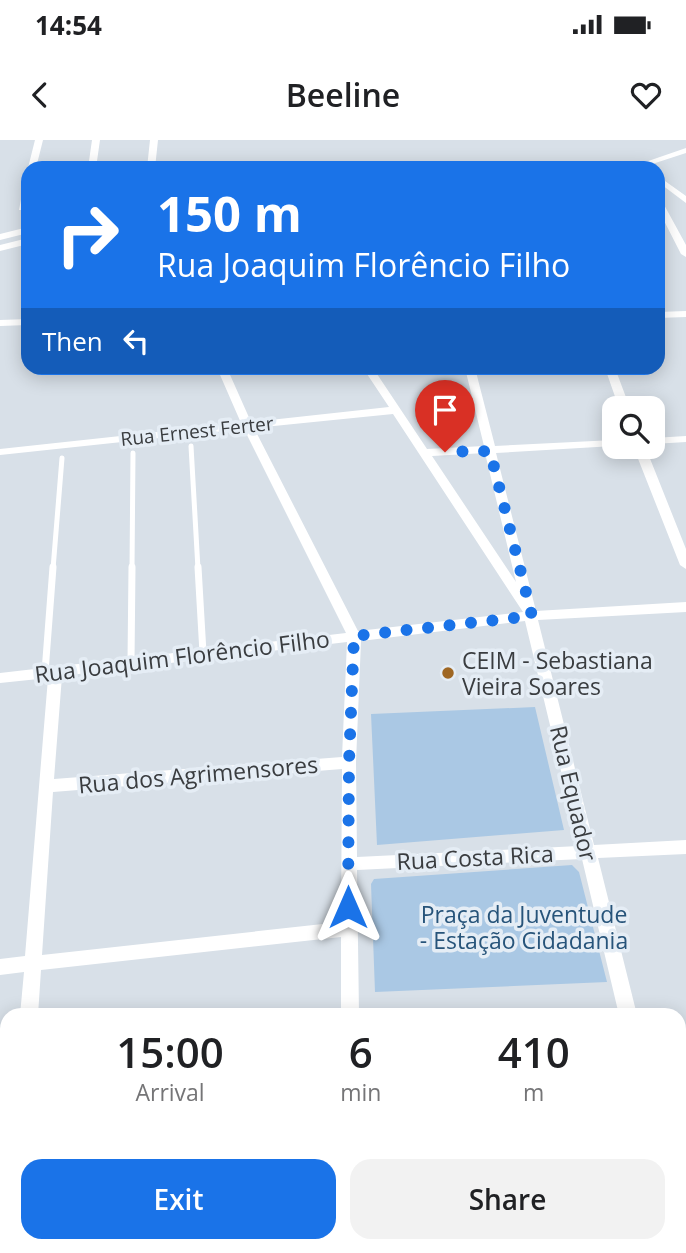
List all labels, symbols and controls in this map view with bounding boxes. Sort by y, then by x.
text: 14:54 [35,7,102,43]
text: Beeline [286,73,400,116]
icon: back [21,76,59,114]
icon: heart [627,76,665,114]
text: 150 m [157,180,302,246]
icon: right [42,189,133,280]
text: Rua Joaquim Florêncio Filho [157,243,570,286]
icon: left [117,322,155,360]
text: Then [42,323,103,359]
pin [415,380,475,452]
icon: arrive [426,391,464,429]
map controls [602,396,665,459]
button: search [602,396,665,459]
street label: Rua Ernest Ferter [119,410,275,452]
street label: Rua Joaquim Florêncio Filho [33,622,331,690]
place label: CEIM - Sebastiana Vieira Soares [462,644,653,702]
marker: CEIM - Sebastiana Vieira Soares [440,665,456,681]
street label: Rua Equador [543,722,605,864]
street label: Rua dos Agrimensores [77,748,319,800]
street label: Rua Costa Rica [396,837,554,877]
position arrow [311,870,385,944]
park label: Praça da Juventude - Estação Cidadania [420,898,628,956]
text: 15:00 [116,1023,224,1080]
text: 6 [349,1023,373,1080]
text: 410 [498,1023,570,1080]
text: Arrival [135,1076,205,1108]
text: min [340,1076,381,1108]
text: m [523,1076,544,1108]
button: Exit [21,1159,336,1239]
button: Share [350,1159,665,1239]

